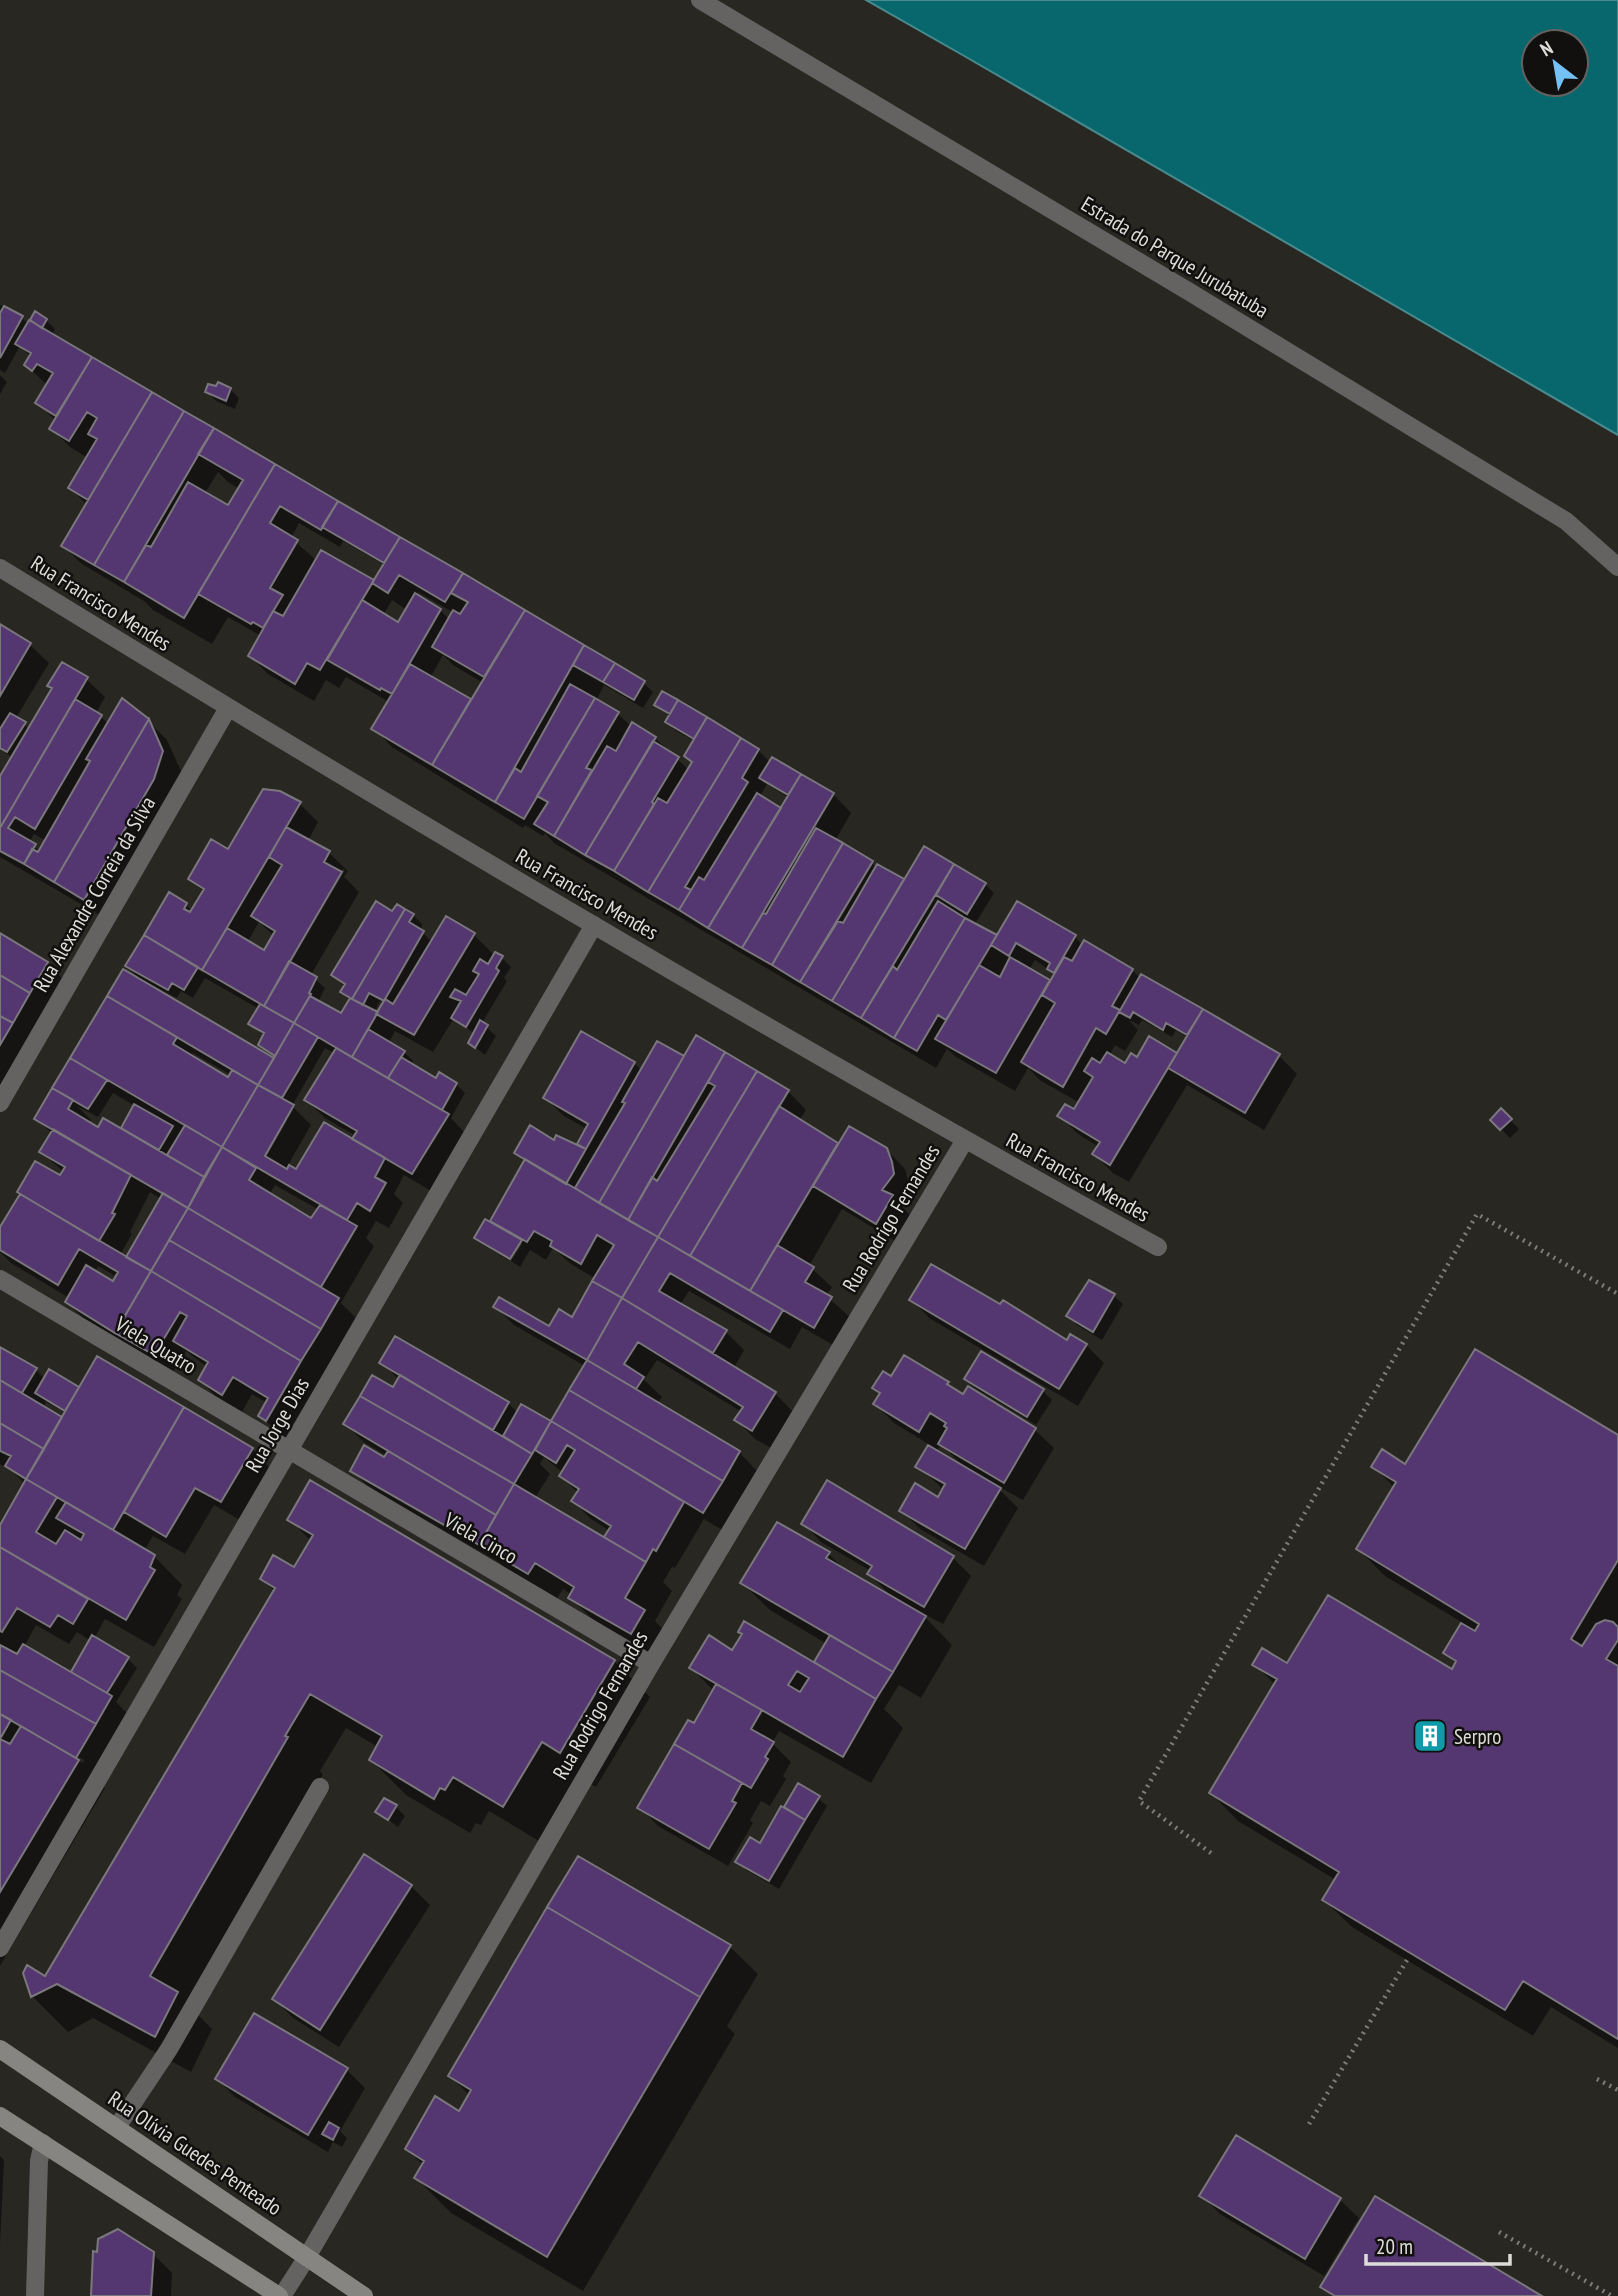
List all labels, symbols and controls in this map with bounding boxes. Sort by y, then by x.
north arrow [1520,28,1590,98]
text: N [1536,35,1557,61]
street label: Estrada do Parque Jurubatuba [1076,190,1274,324]
street label: Rua Francisco Mendes [26,549,176,657]
street label: Rua Alexandre Correia da Silva [27,791,161,997]
street label: Rua Francisco Mendes [511,842,663,946]
street label: Rua Francisco Mendes [1001,1126,1155,1228]
street label: Rua Rodrigo Fernandes [836,1139,946,1297]
street label: Viela Quatro [109,1310,202,1380]
street label: Rua Jorge Dias [239,1373,315,1477]
street label: Viela Cinco [439,1506,523,1570]
street label: Rua Rodrigo Fernandes [547,1626,653,1784]
building icon: Serpro [1411,1717,1449,1755]
place label: Serpro [1454,1723,1501,1750]
street label: Rua Olívia Guedes Penteado [103,2085,287,2221]
scale bar [1366,2222,1510,2266]
text: 20 m [1376,2233,1413,2260]

